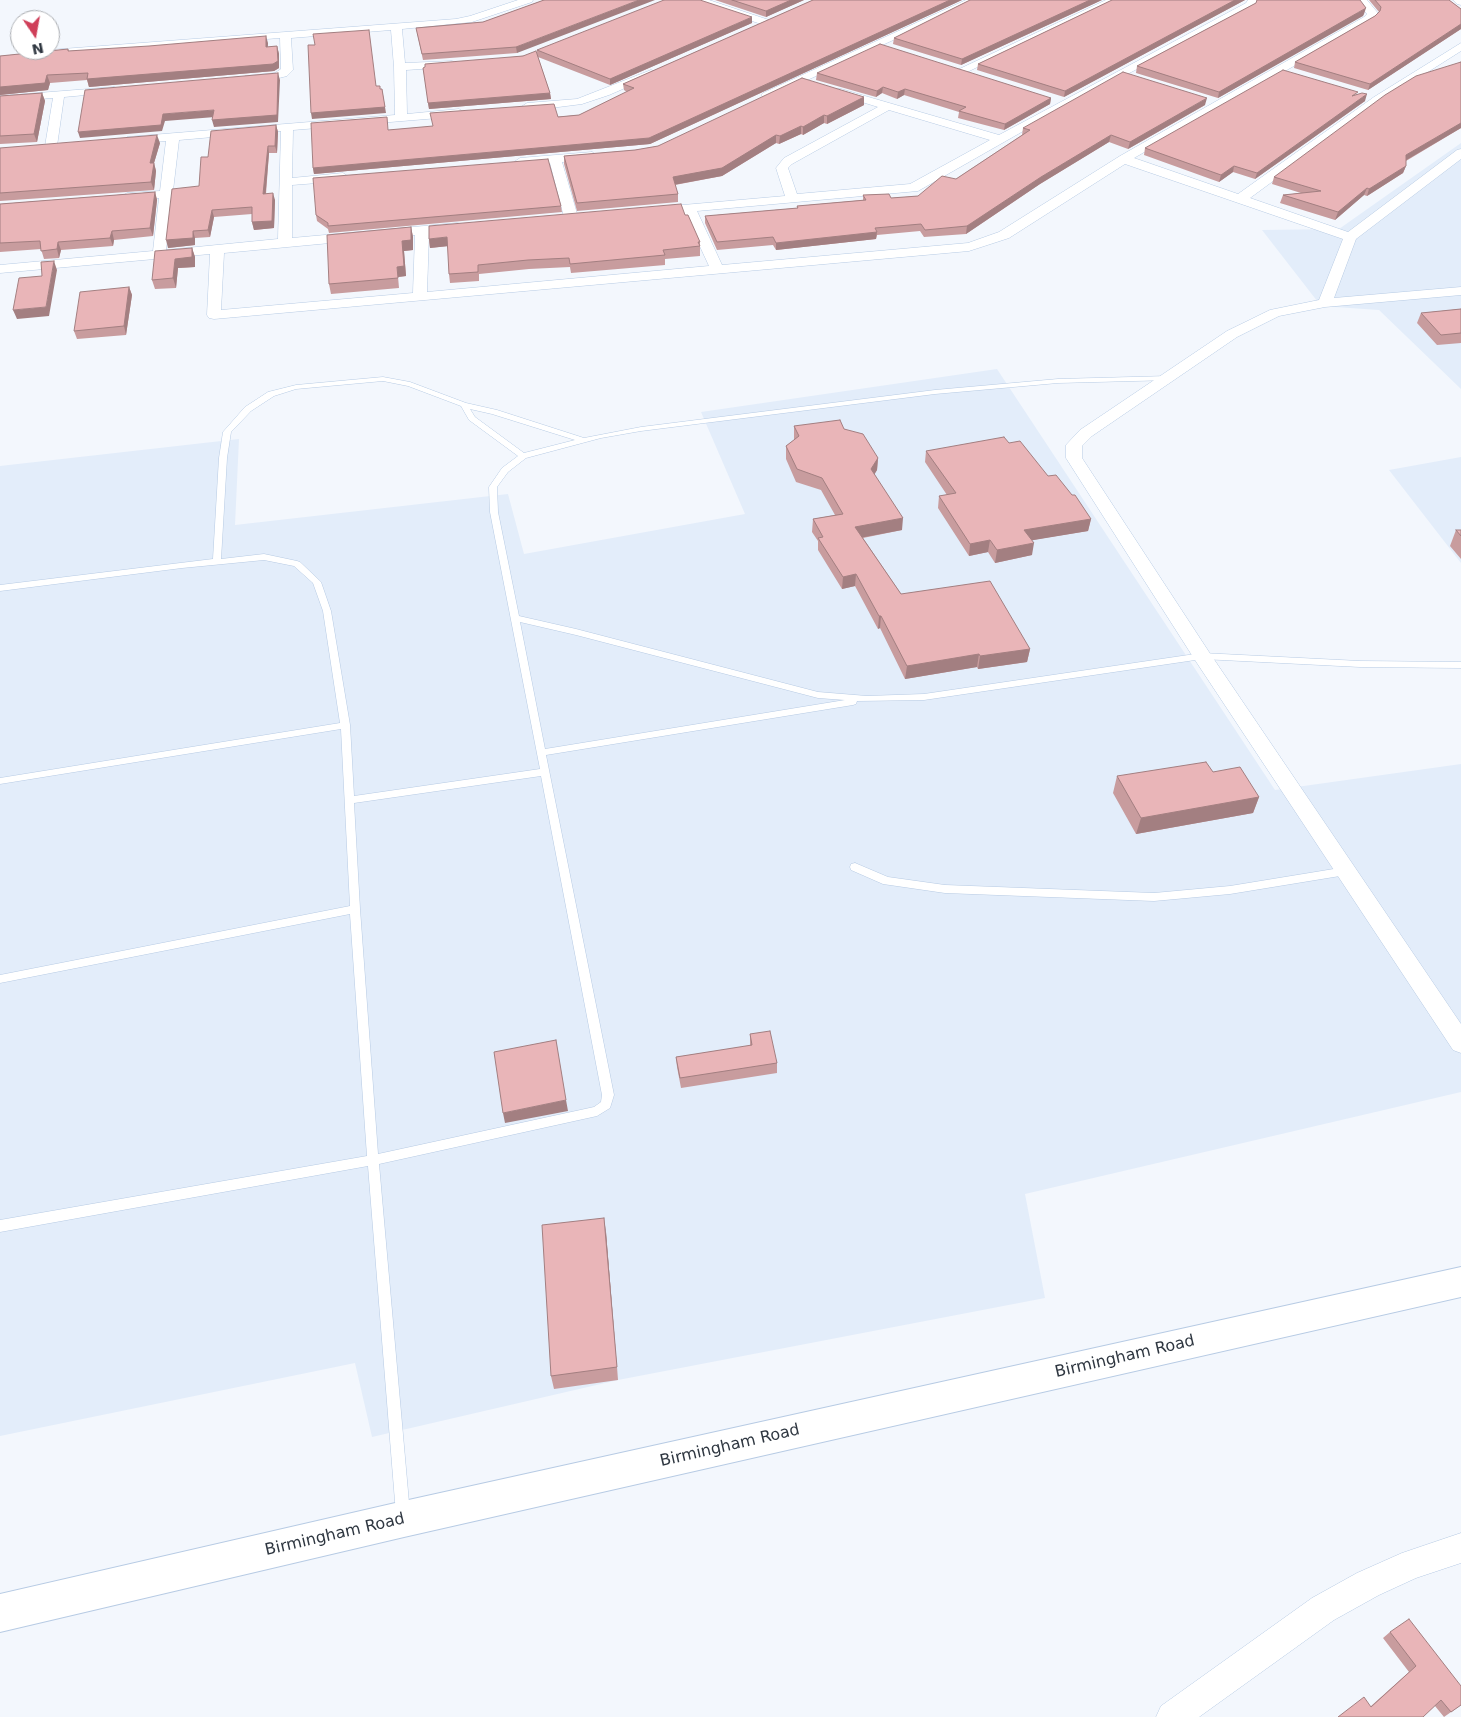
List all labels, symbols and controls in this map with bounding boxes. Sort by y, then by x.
north arrow [10,10,60,60]
text: N [31,40,45,58]
street label: Birmingham Road [1053,1332,1197,1382]
street label: Birmingham Road [658,1421,802,1471]
street label: Birmingham Road [263,1510,407,1560]

